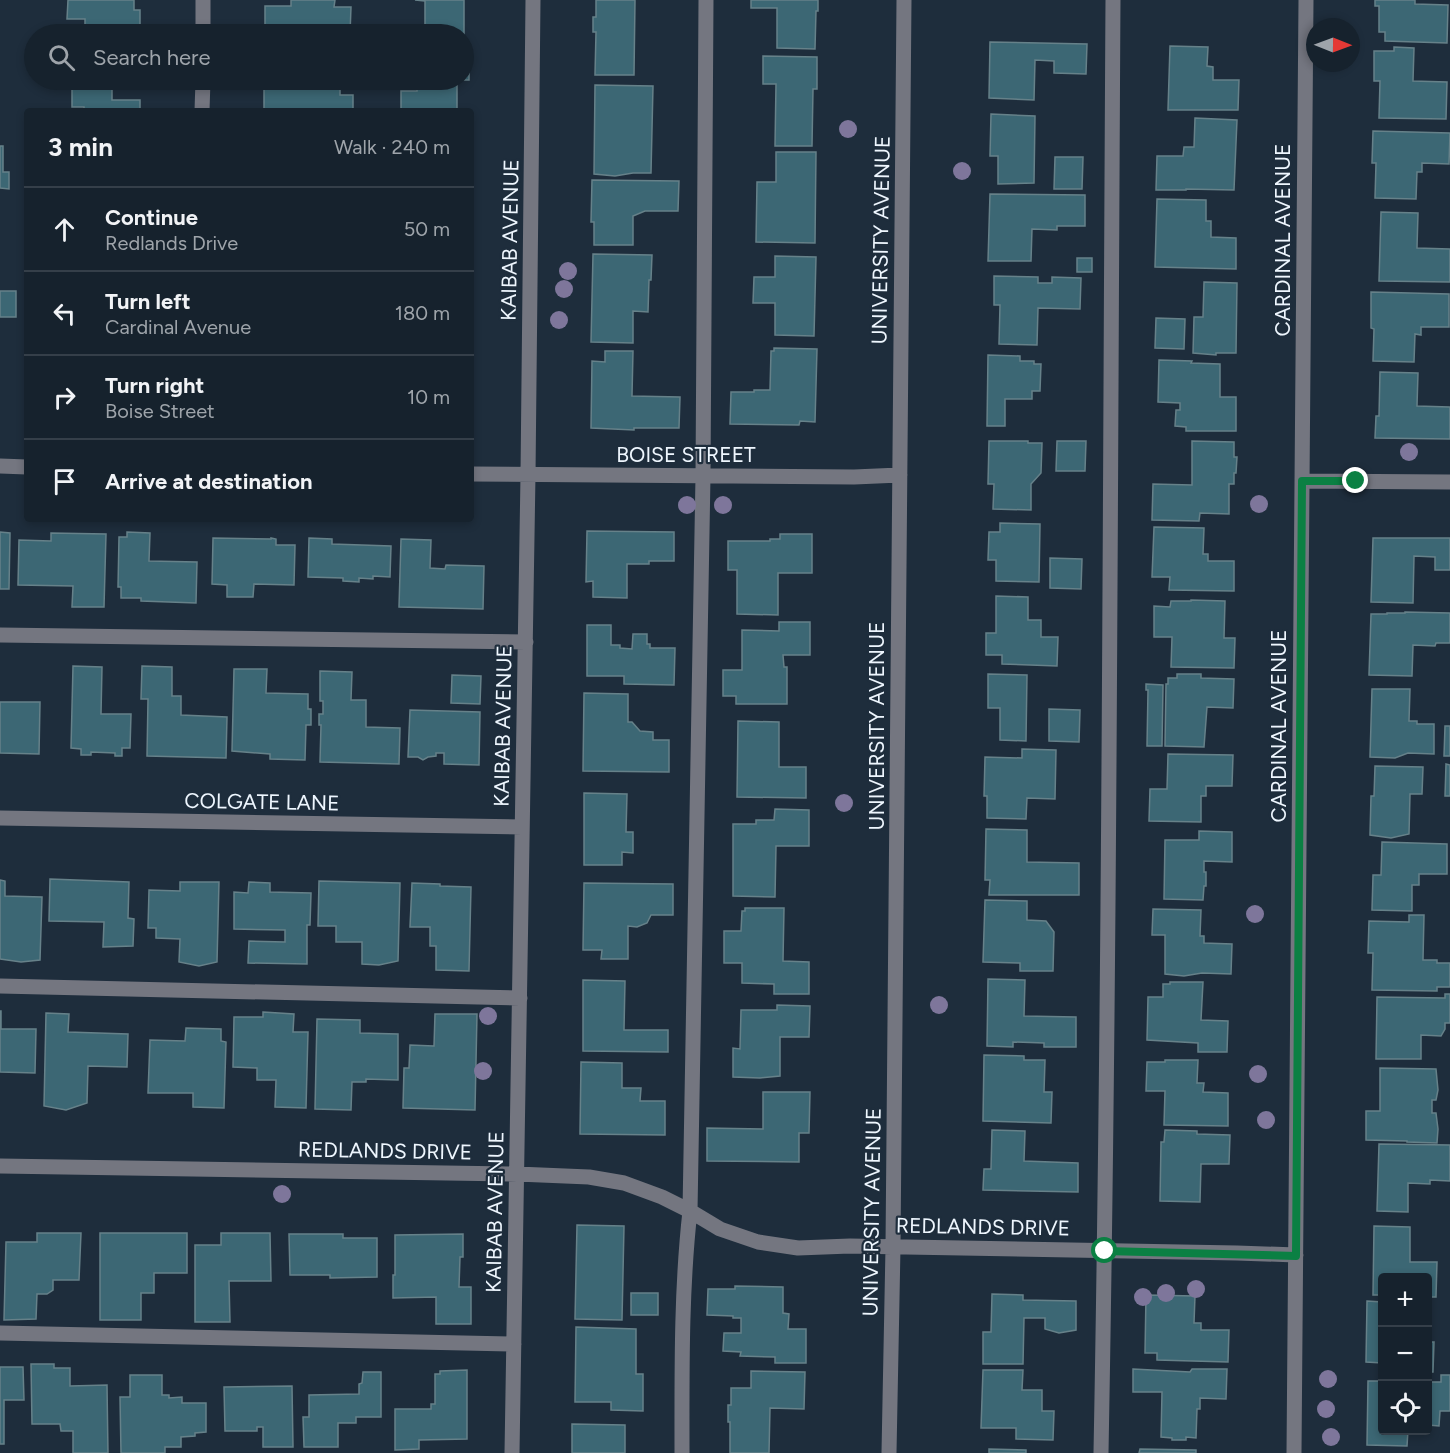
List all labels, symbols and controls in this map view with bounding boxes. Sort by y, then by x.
north arrow [1306,18,1360,72]
search box [24,24,474,90]
icon: search [45,41,78,74]
text: Search here [93,44,211,71]
text: 3 min [48,131,113,163]
text: Walk · 240 m [334,135,450,159]
street label: UNIVERSITY AVENUE [866,135,895,345]
street label: CARDINAL AVENUE [1270,143,1295,337]
street label: KAIBAB AVENUE [496,159,523,321]
text: Continue [105,204,198,231]
icon: ahead [48,213,81,246]
text: 50 m [404,217,450,241]
text: Redlands Drive [105,231,238,255]
text: Turn left [105,288,191,315]
icon: left [48,297,81,330]
text: 180 m [395,301,450,325]
text: Cardinal Avenue [105,315,251,339]
text: Turn right [105,372,204,399]
icon: right [48,381,81,414]
text: 10 m [407,385,450,409]
text: Boise Street [105,399,215,423]
street label: BOISE STREET [616,442,756,467]
icon: arrive [48,465,81,498]
route end [1342,467,1368,493]
text: Arrive at destination [105,468,313,495]
street label: UNIVERSITY AVENUE [864,622,889,830]
street label: CARDINAL AVENUE [1266,629,1291,823]
street label: KAIBAB AVENUE [489,645,516,807]
street label: COLGATE LANE [184,788,340,815]
street label: UNIVERSITY AVENUE [857,1107,886,1317]
street label: KAIBAB AVENUE [481,1131,508,1293]
street label: REDLANDS DRIVE [298,1136,472,1165]
street label: REDLANDS DRIVE [896,1212,1070,1241]
route start [1091,1237,1117,1263]
map controls [1378,1273,1432,1435]
button: + [1378,1273,1432,1327]
button: − [1378,1327,1432,1381]
button: locate [1378,1381,1432,1435]

